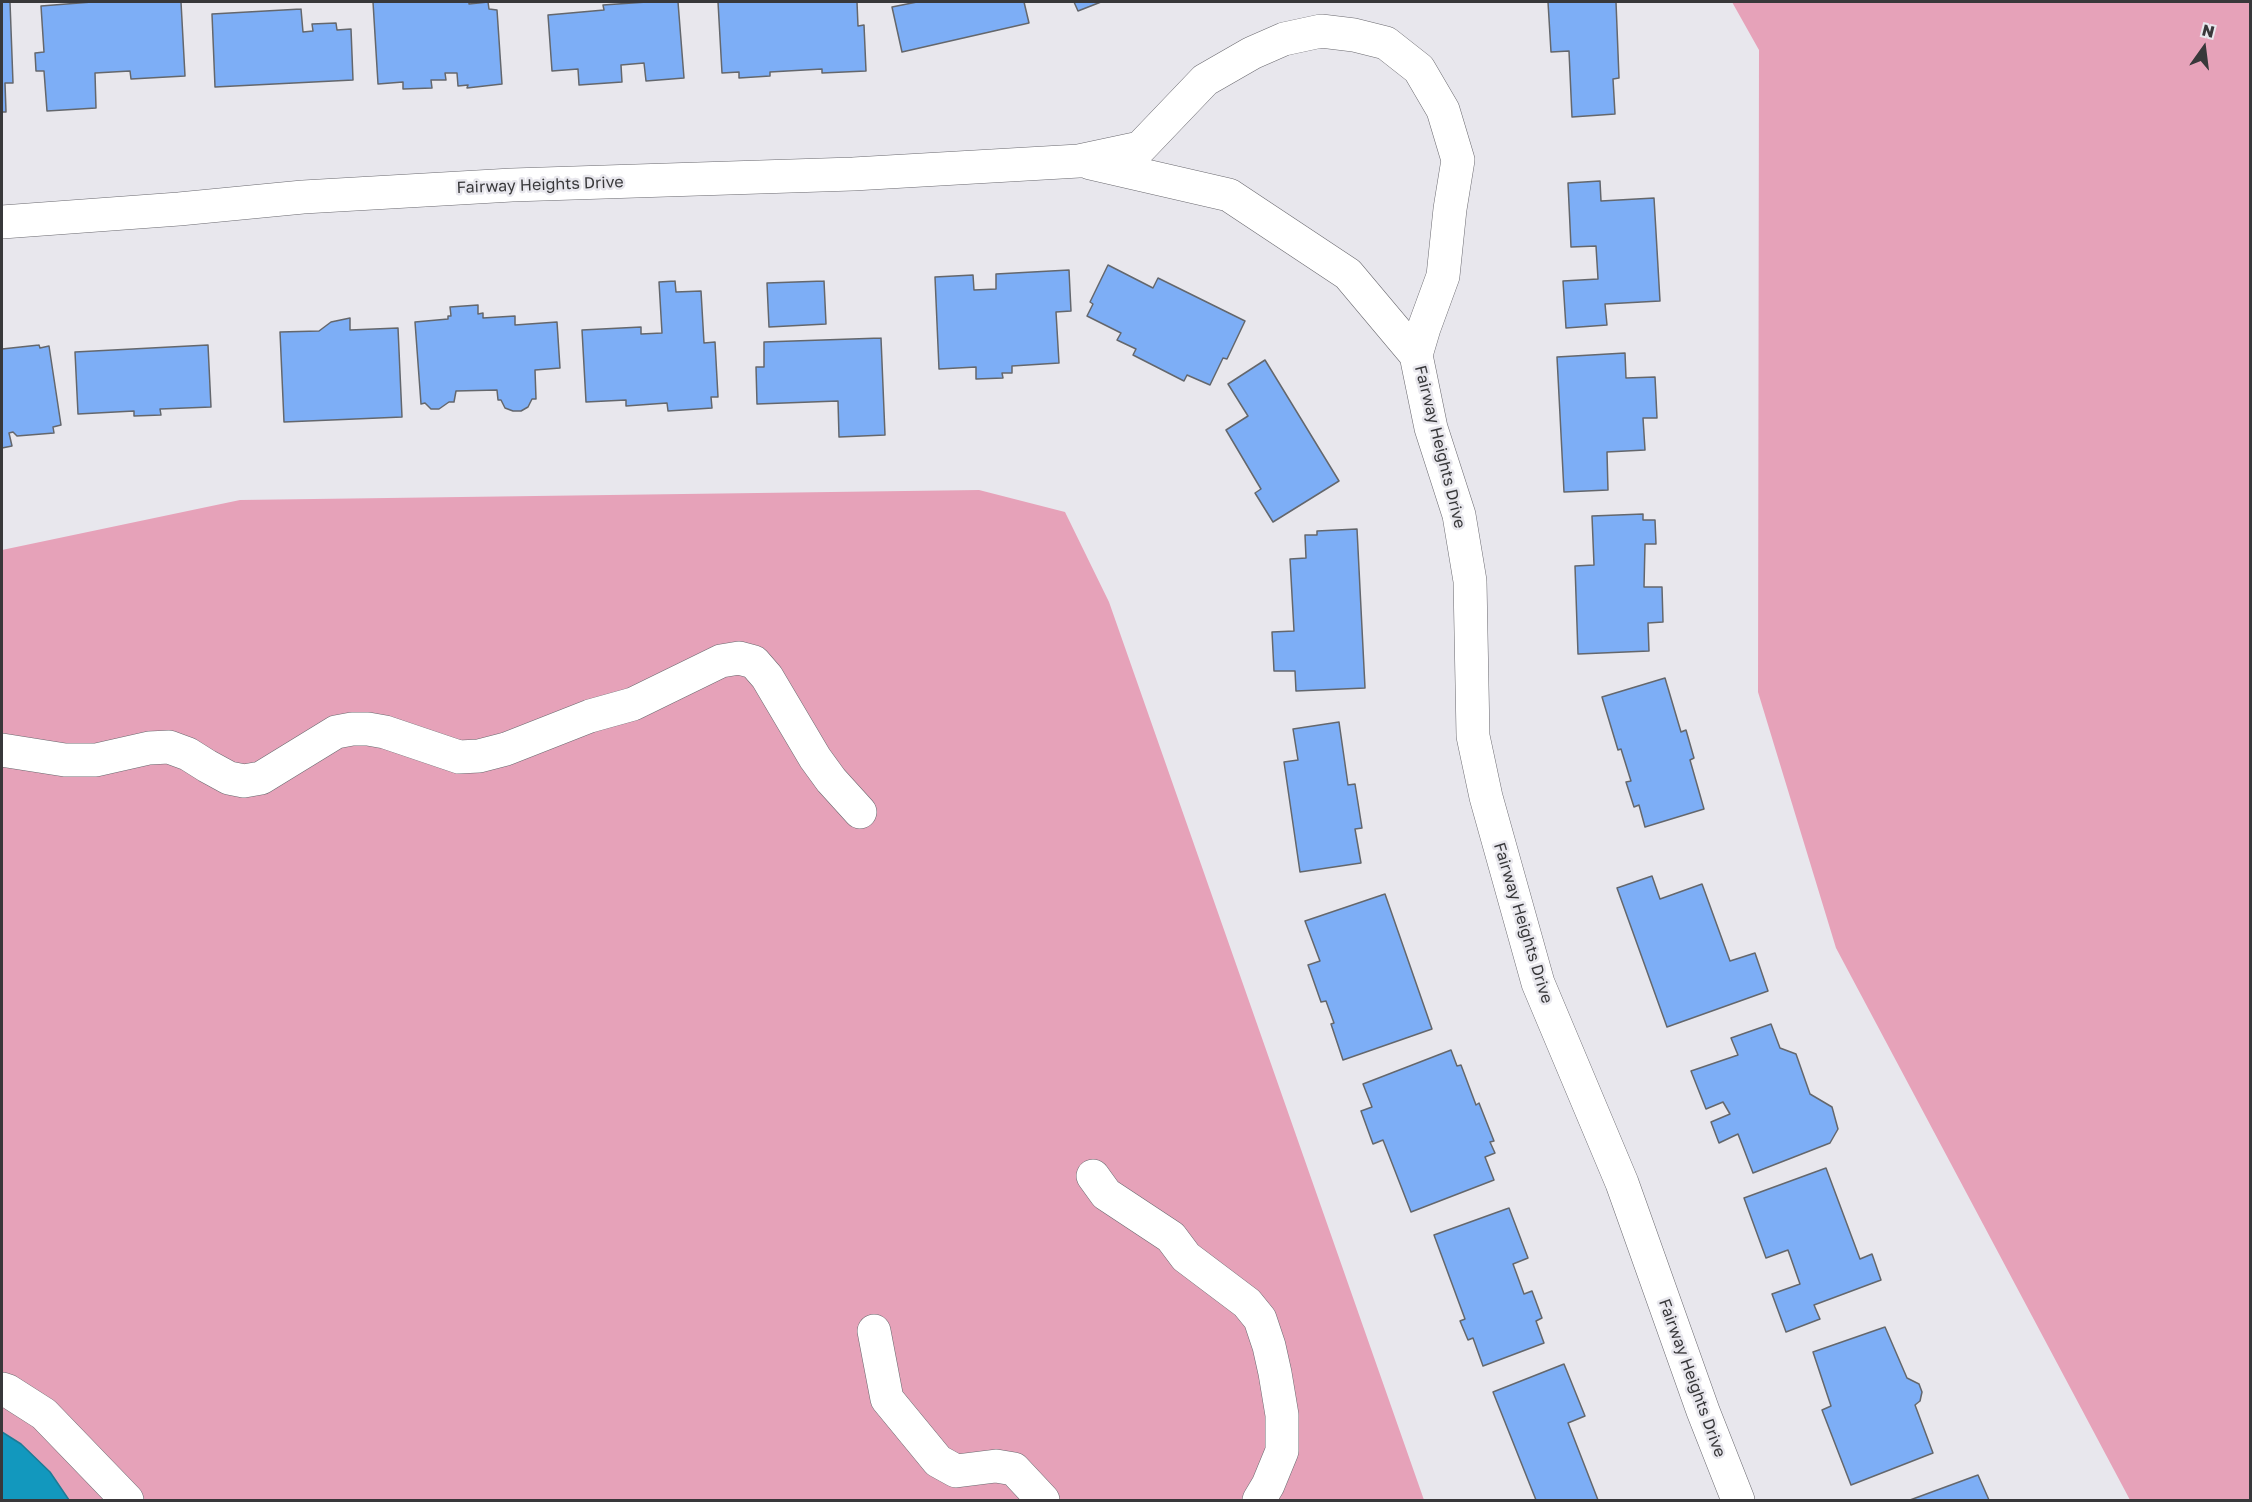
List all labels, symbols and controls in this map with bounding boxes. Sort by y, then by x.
north arrow [2174,18,2234,78]
text: N [2200,19,2217,42]
street label: Fairway Heights Drive [456,172,624,198]
street label: Fairway Heights Drive [1410,364,1470,530]
street label: Fairway Heights Drive [1489,840,1557,1006]
street label: Fairway Heights Drive [1654,1296,1730,1460]

